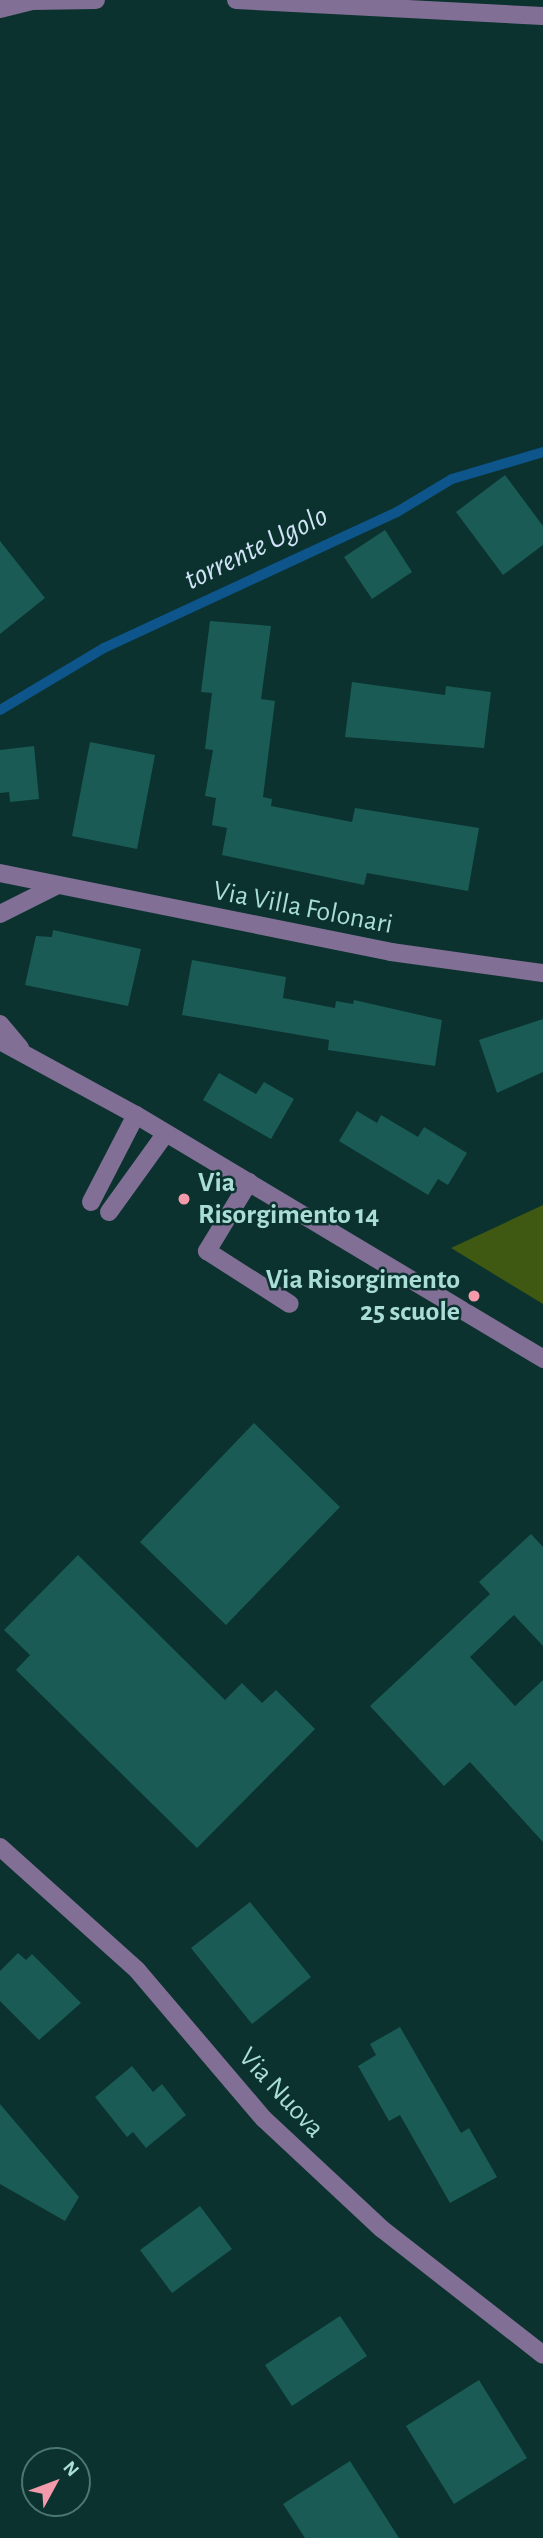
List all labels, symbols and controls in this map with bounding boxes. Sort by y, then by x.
water label: torrente Ugolo [178,498,334,598]
street label: Via Villa Folonari [210,874,396,942]
place label: Via Risorgimento 14 [198,1166,379,1232]
marker: Via Risorgimento 14 [176,1191,192,1207]
place label: Via Risorgimento 25 scuole [266,1263,460,1329]
marker: Via Risorgimento 25 scuole [466,1288,482,1304]
street label: Via Nuova [231,2041,331,2145]
north arrow [21,2447,91,2517]
text: N [59,2458,82,2480]

